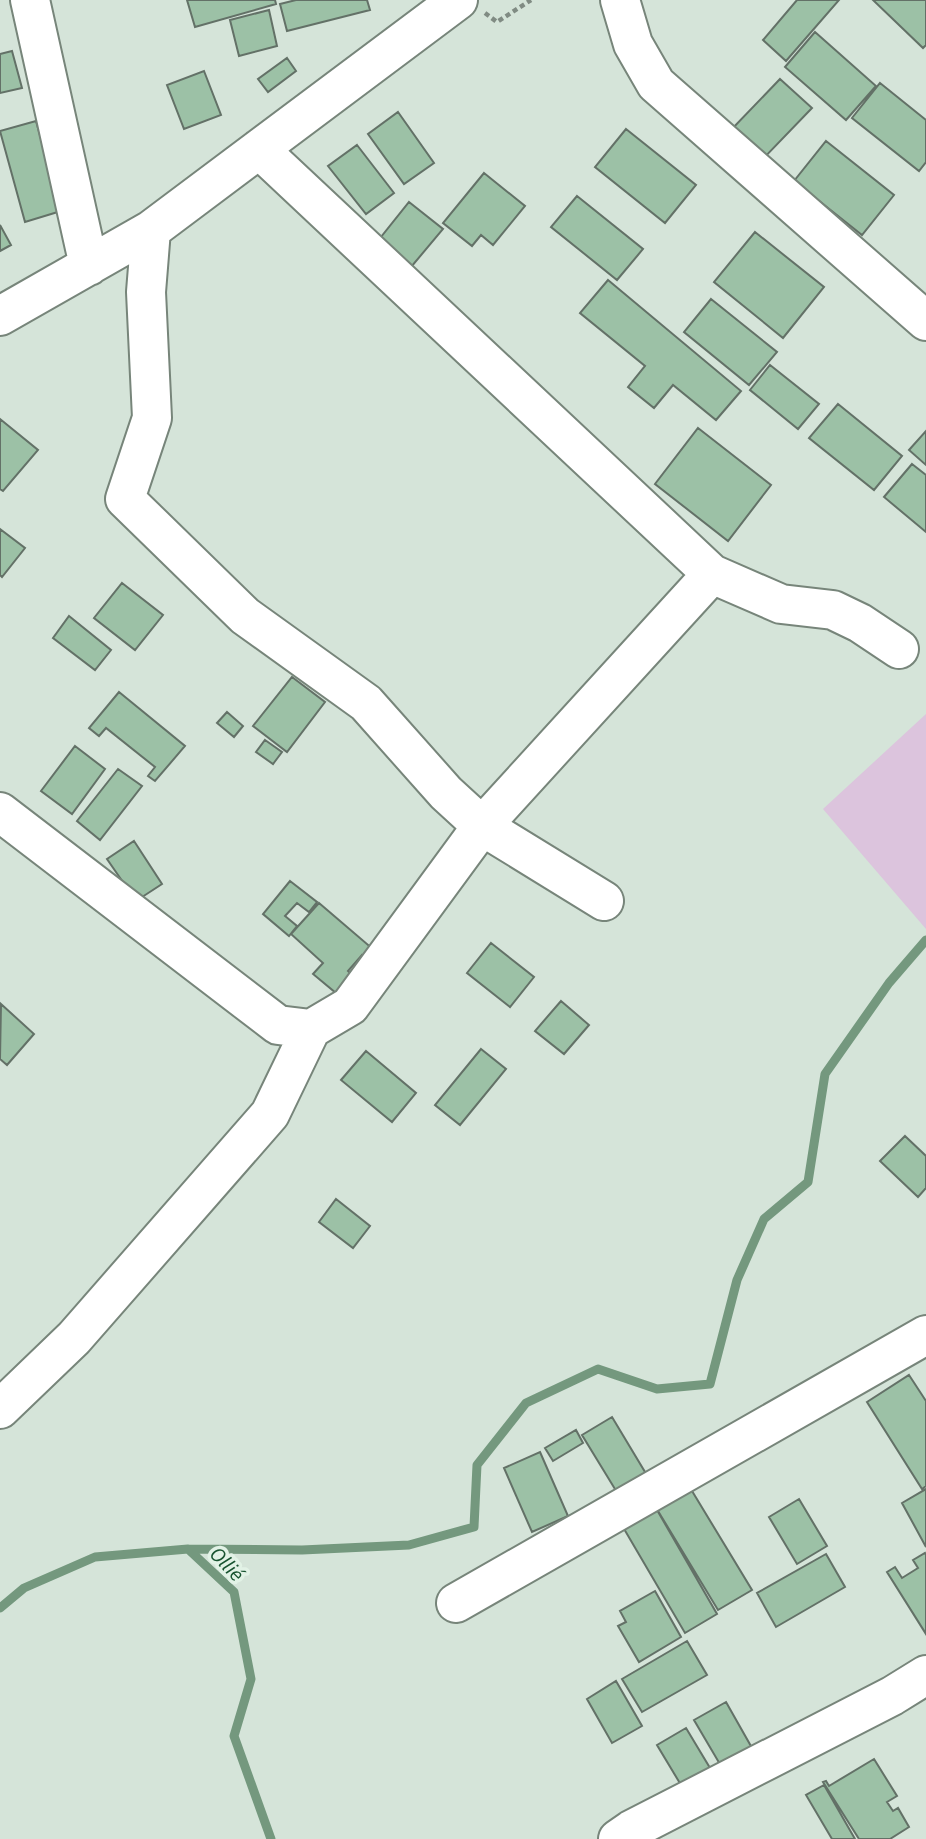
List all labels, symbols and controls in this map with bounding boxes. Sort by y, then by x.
water label: Ollié [203,1540,252,1589]

